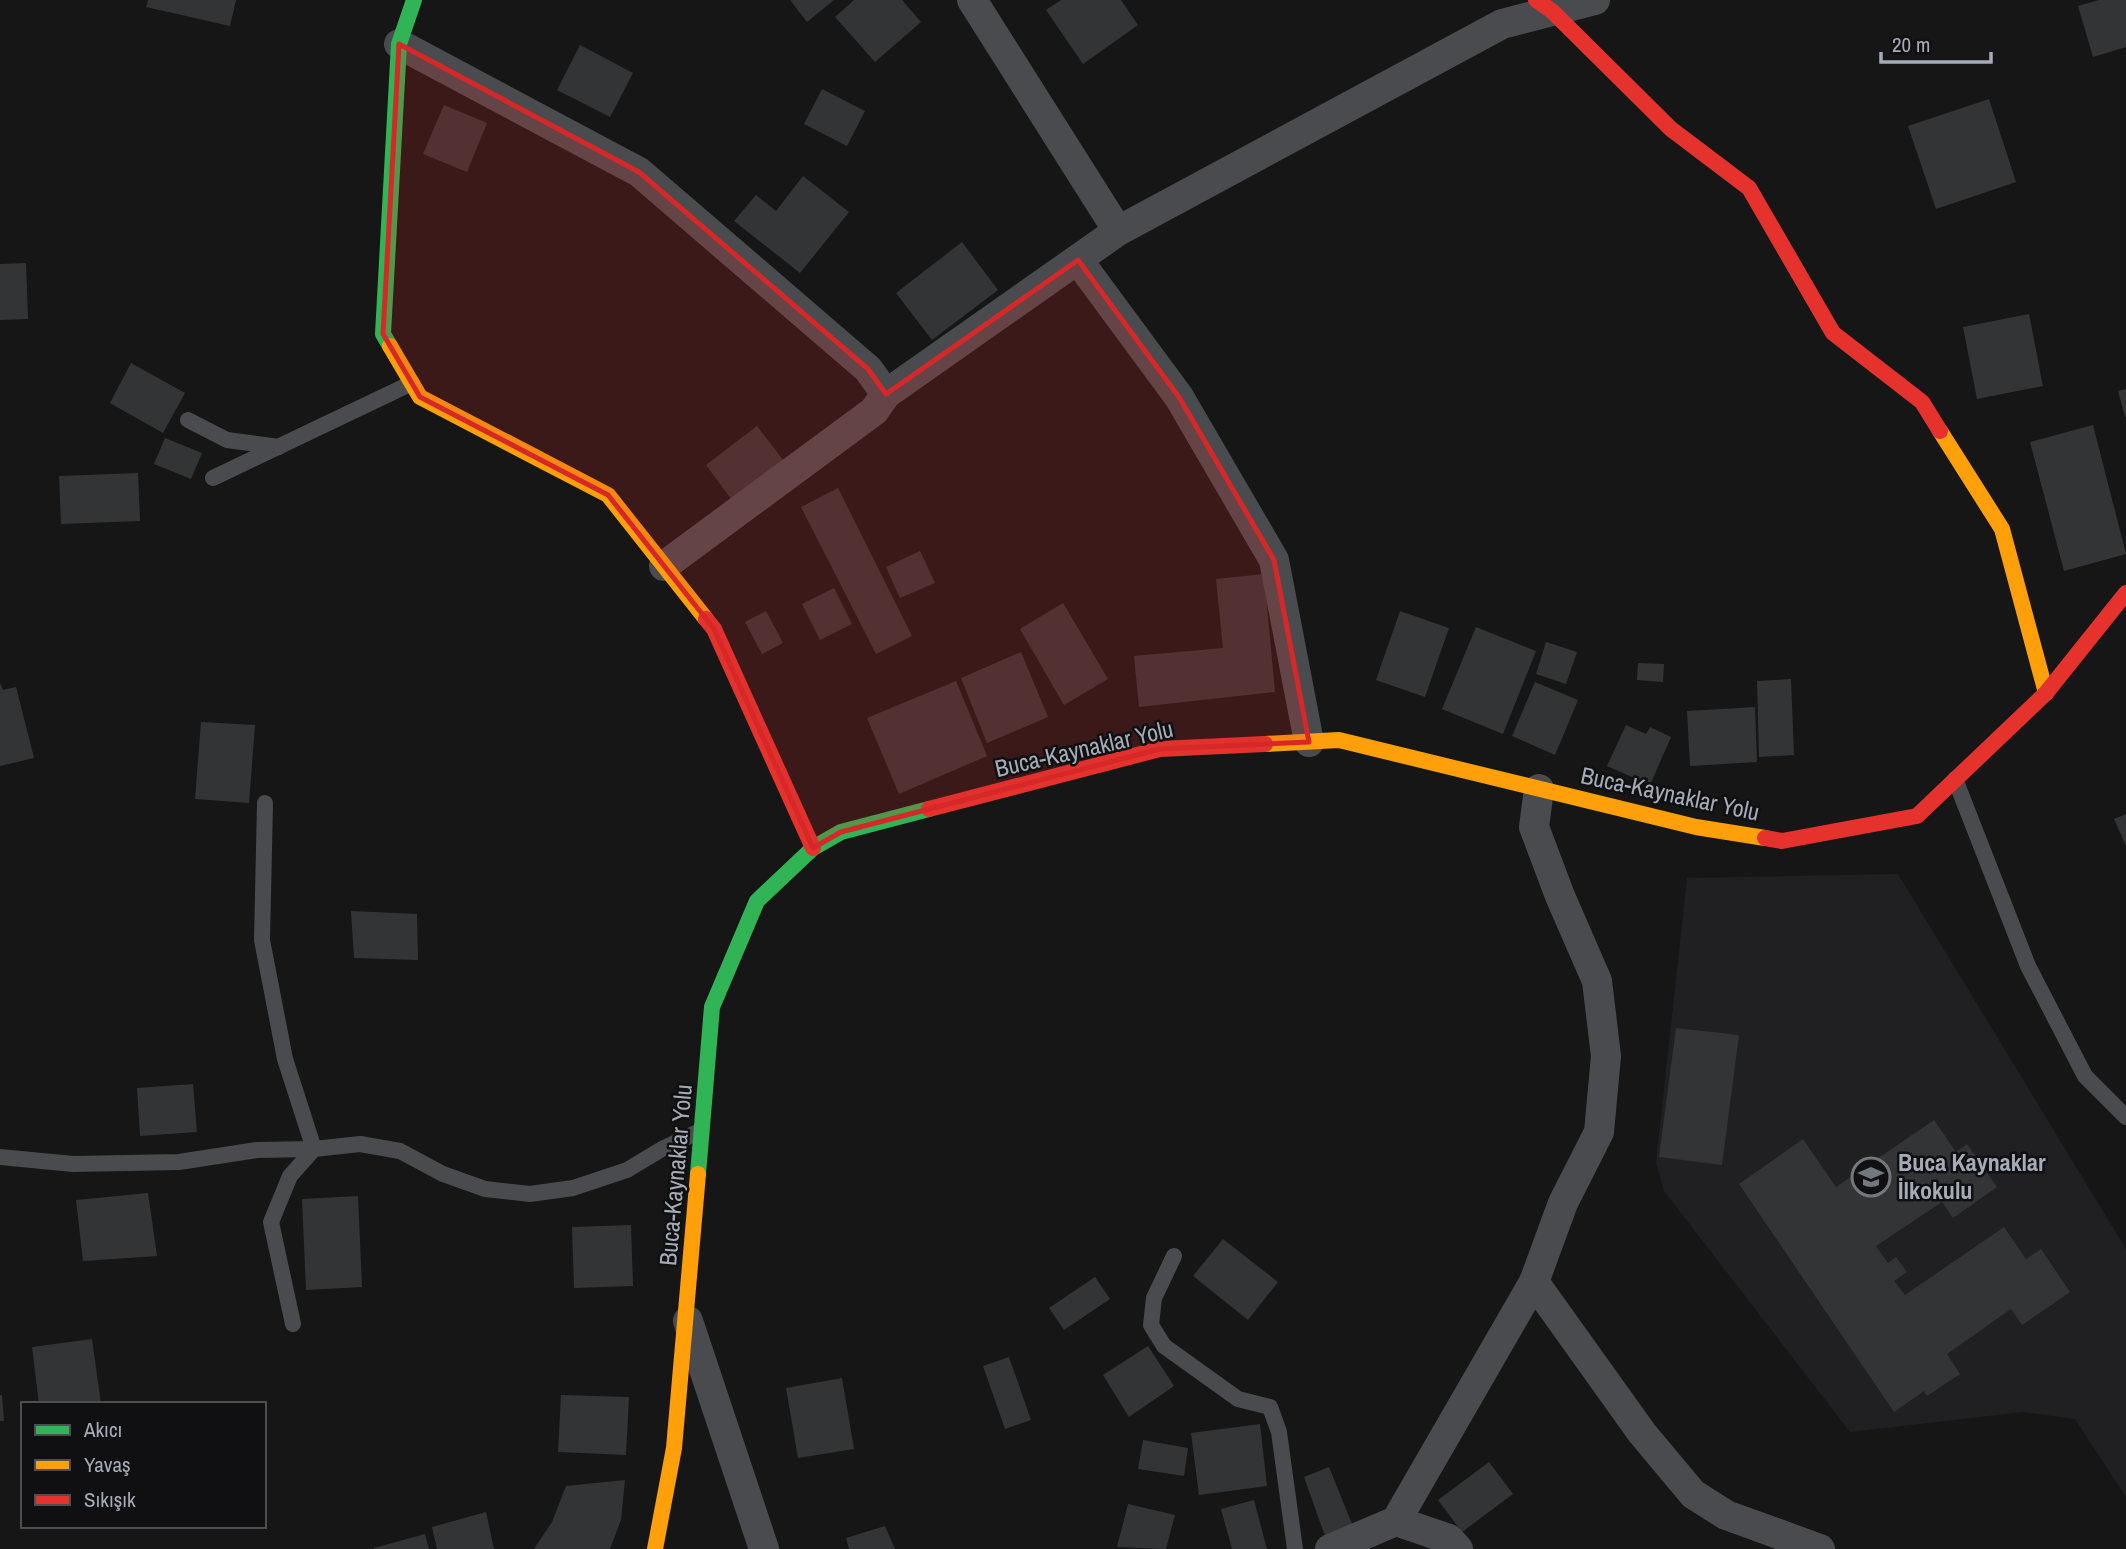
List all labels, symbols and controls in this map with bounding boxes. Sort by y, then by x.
scale bar [1881,21,1991,65]
text: 20 m [1892,30,1930,59]
street label: Buca-Kaynaklar Yolu [992,712,1176,784]
street label: Buca-Kaynaklar Yolu [1578,758,1762,828]
street label: Buca-Kaynaklar Yolu [651,1083,699,1267]
place label: Buca Kaynaklar İlkokulu [1898,1146,2046,1206]
school or university icon: Buca Kaynaklar İlkokulu [1850,1156,1892,1198]
legend [21,1402,266,1528]
text: Akıcı [83,1415,122,1444]
text: Yavaş [84,1450,131,1479]
text: Sıkışık [84,1485,136,1514]

